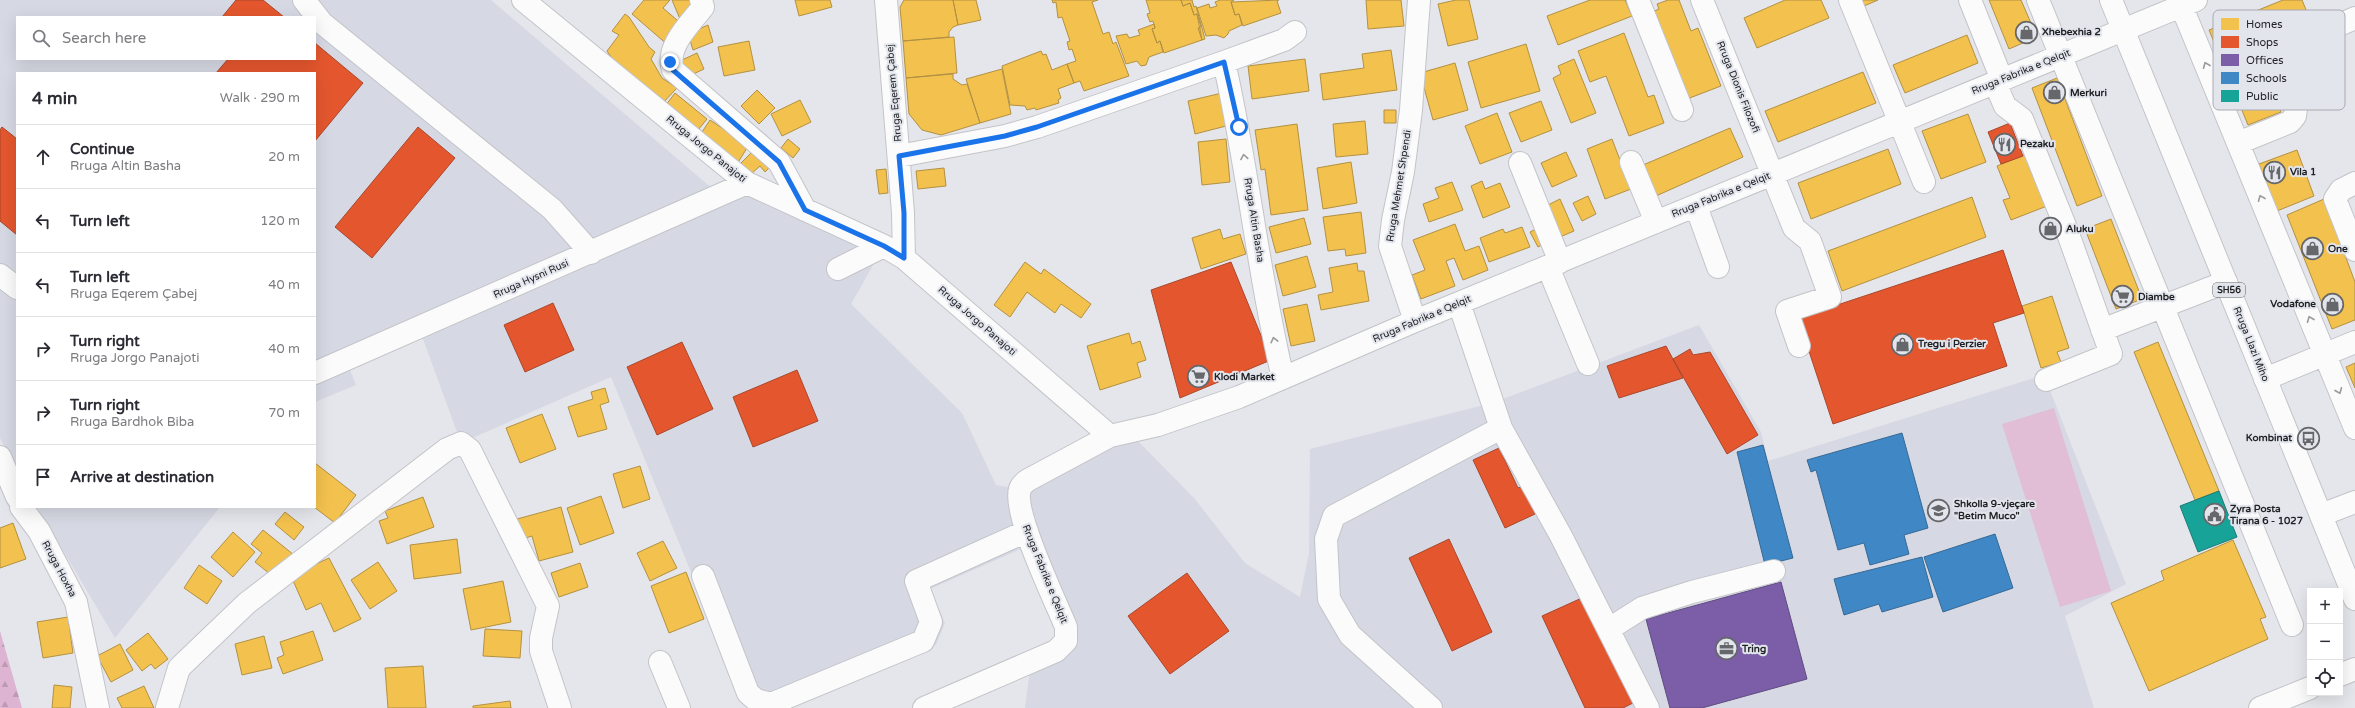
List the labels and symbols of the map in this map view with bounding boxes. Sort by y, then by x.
legend [2213,10,2345,110]
text: Homes [2246,18,2282,31]
shop icon: Xhebexhia 2 [2014,19,2040,45]
place label: Xhebexhia 2 [2042,26,2101,38]
text: Shops [2246,36,2278,49]
street label: Rruga Dionis Filozofi [1714,39,1762,135]
street label: Rruga Eqerem Çabej [884,44,904,142]
street label: Rruga Fabrika e Qelqit [1970,47,2072,97]
route end [661,53,679,71]
text: Offices [2246,54,2284,67]
one-way arrow [2202,62,2210,69]
text: Schools [2246,72,2287,85]
shop icon: Merkuri [2041,80,2067,106]
place label: Merkuri [2070,87,2107,99]
text: Public [2246,90,2278,103]
street label: Rruga Jorgo Panajoti [663,113,749,185]
route start [1230,118,1248,136]
street label: Rruga Mehmet Shpendi [1384,129,1414,243]
restaurant icon: Pezaku [1992,131,2018,157]
place label: Pezaku [2020,138,2054,150]
one-way arrow [1240,154,1249,160]
restaurant icon: Vila 1 [2262,159,2288,185]
place label: Vila 1 [2290,166,2316,178]
street label: Rruga Fabrika e Qelqit [1670,170,1772,220]
street label: Rruga Altin Basha [1241,177,1267,263]
one-way arrow [2257,195,2265,202]
shop icon: Aluku [2038,216,2064,242]
place label: Aluku [2066,223,2094,235]
shop icon: One [2299,236,2325,262]
place label: One [2328,243,2348,255]
street label: Rruga Hysni Rusi [492,257,570,301]
road number: SH56 [2213,283,2245,297]
street label: Rruga Jorgo Panajoti [935,284,1019,358]
supermarket icon: Diambe [2110,284,2136,310]
place label: Diambe [2138,291,2175,303]
shop icon: Vodafone [2319,291,2345,317]
street label: Rruga Fabrika e Qelqit [1371,293,1473,345]
place label: Vodafone [2270,298,2316,310]
street label: Rruga Llazi Miho [2231,305,2271,383]
one-way arrow [2306,315,2314,322]
shop icon: Tregu i Perzier [1890,331,1916,357]
one-way arrow [1270,337,1279,344]
place label: Tregu i Perzier [1917,338,1986,350]
supermarket icon: Klodi Market [1186,364,1212,390]
place label: Klodi Market [1214,371,1275,383]
one-way arrow [2335,387,2343,394]
bus stop icon: Kombinat [2295,425,2321,451]
place label: Kombinat [2246,432,2292,444]
school or university icon: Shkolla 9-vjeçare "Betim Muco" [1926,497,1952,523]
place label: Shkolla 9-vjeçare "Betim Muco" [1954,498,2035,522]
public building icon: Zyra Posta Tirana 6 - 1027 [2202,502,2228,528]
place label: Zyra Posta Tirana 6 - 1027 [2229,503,2303,527]
street label: Rruga Fabrika e Qelqit [1020,523,1070,625]
street label: Rruga Hoxha [39,539,79,599]
office icon: Tring [1714,636,1740,662]
place label: Tring [1741,643,1766,655]

